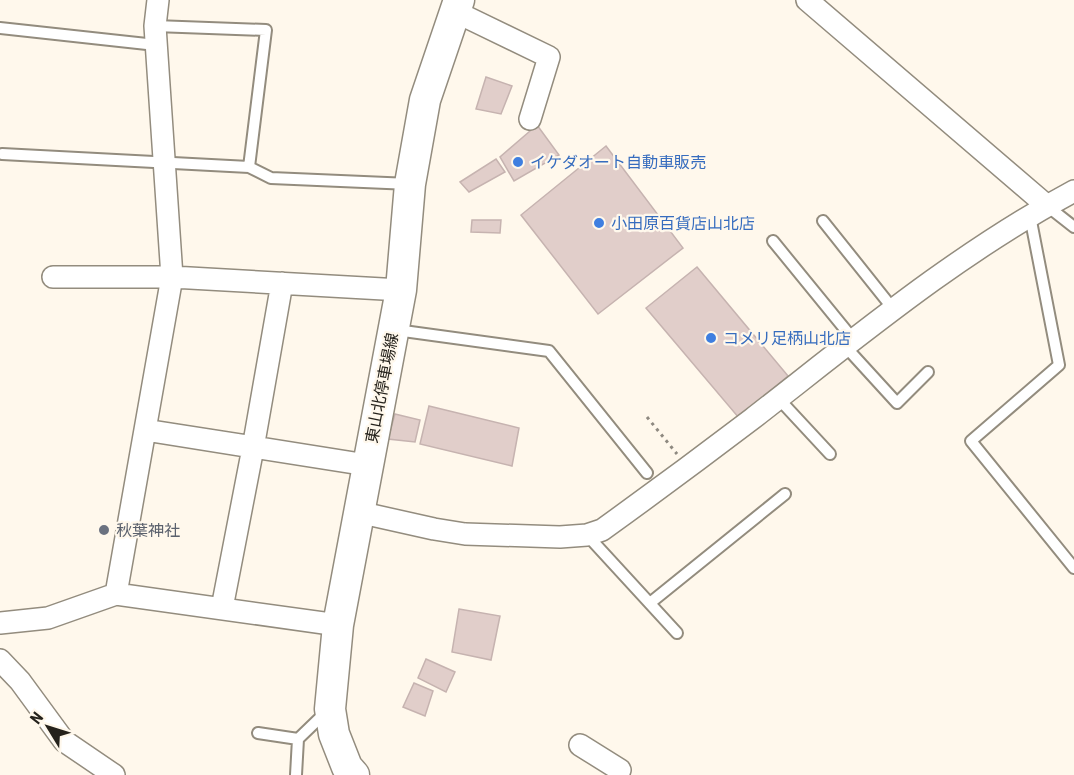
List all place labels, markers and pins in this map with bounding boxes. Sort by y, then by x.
place label: イケダオート自動車販売 [530,153,706,172]
marker: イケダオート自動車販売 [511,155,525,169]
place label: 小田原百貨店山北店 [611,214,755,233]
marker: 小田原百貨店山北店 [592,216,606,230]
place label: コメリ足柄山北店 [723,329,851,348]
marker: コメリ足柄山北店 [704,331,718,345]
place label: 秋葉神社 [116,521,180,540]
marker: 秋葉神社 [97,523,111,537]

